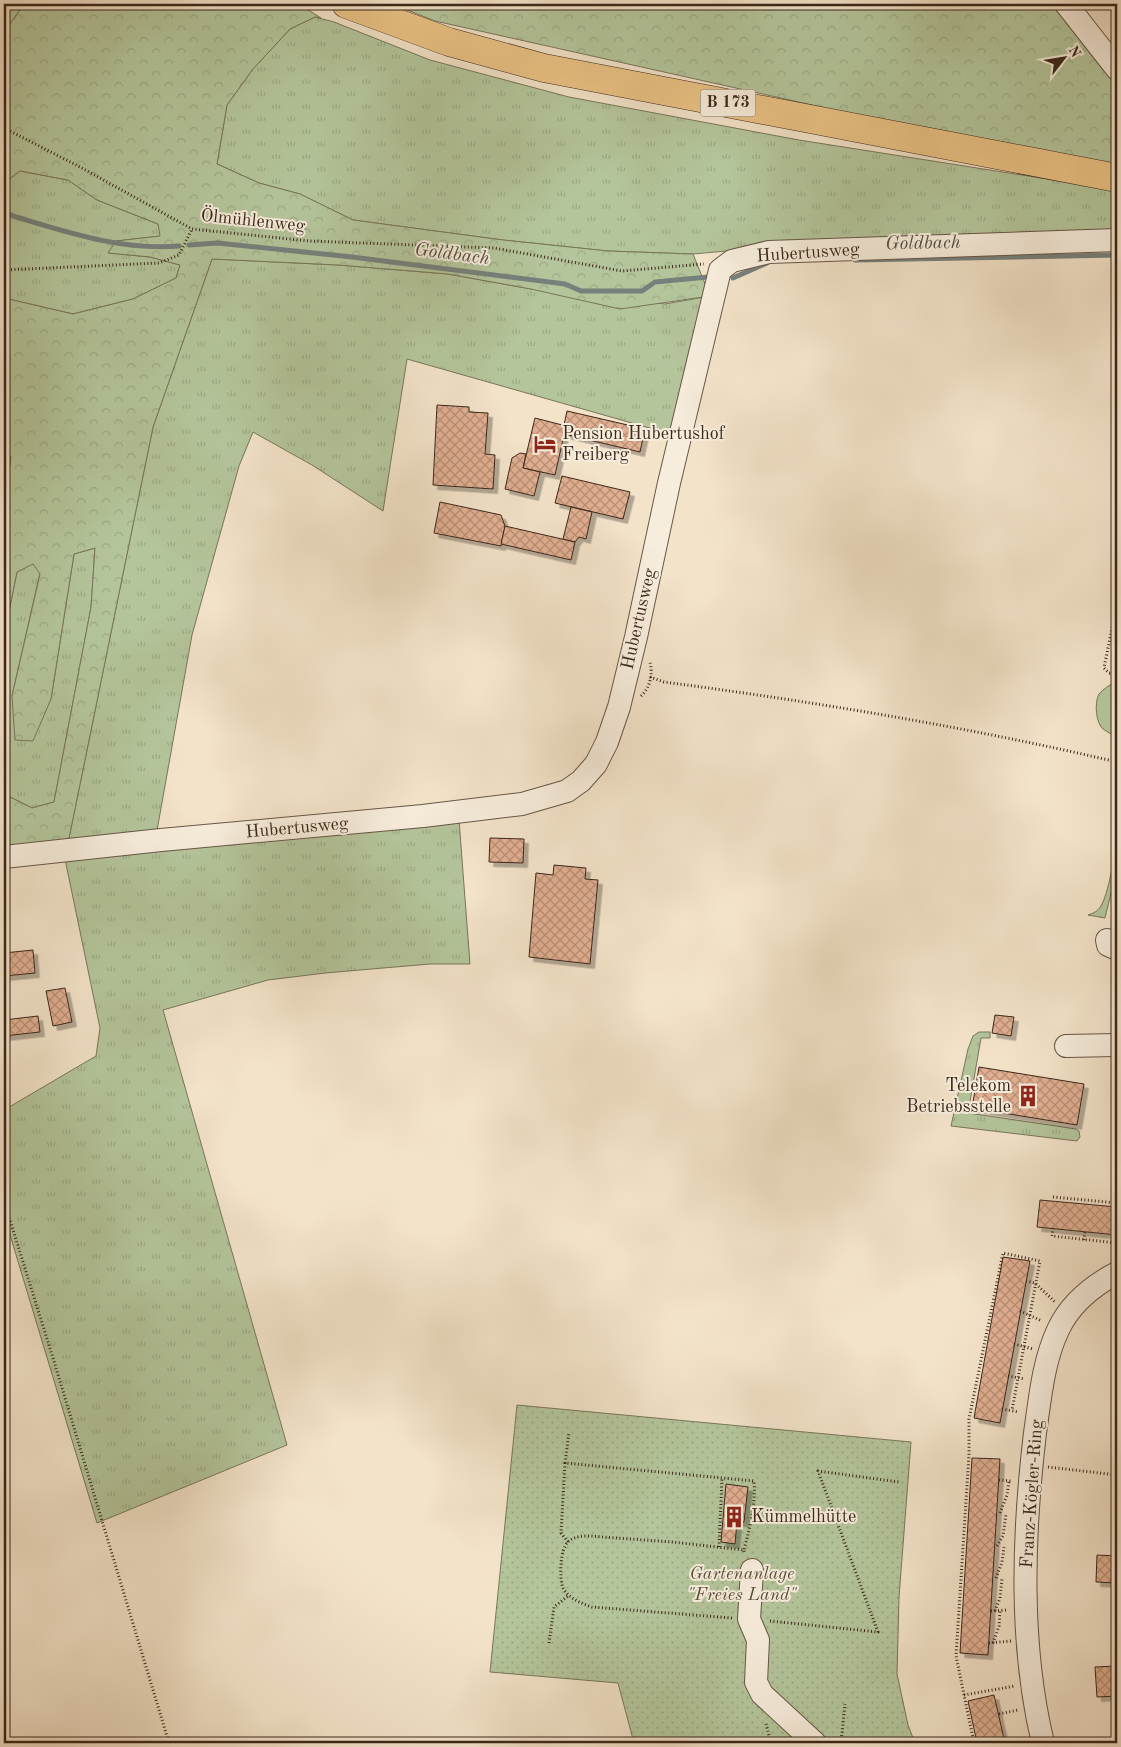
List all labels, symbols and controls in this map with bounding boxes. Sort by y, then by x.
north arrow [1038,32,1088,82]
text: N [1066,44,1083,60]
road number: B 173 [700,90,756,116]
street label: Ölmühlenweg [200,203,307,235]
water label: Goldbach [885,234,961,254]
street label: Hubertusweg [756,240,861,266]
water label: Goldbach [413,241,491,269]
place label: Pension Hubertushof Freiberg [562,425,726,464]
hotel icon: Pension Hubertushof Freiberg [532,431,558,457]
street label: Hubertusweg [619,566,659,671]
street label: Hubertusweg [245,814,350,841]
place label: Telekom Betriebsstelle [906,1077,1011,1116]
building icon: Telekom Betriebsstelle [1015,1083,1041,1109]
street label: Franz-Kögler-Ring [1018,1419,1046,1569]
building icon: Kümmelhütte [721,1504,747,1530]
place label: Kümmelhütte [751,1508,856,1526]
park label: Gartenanlage "Freies Land" [687,1565,798,1604]

